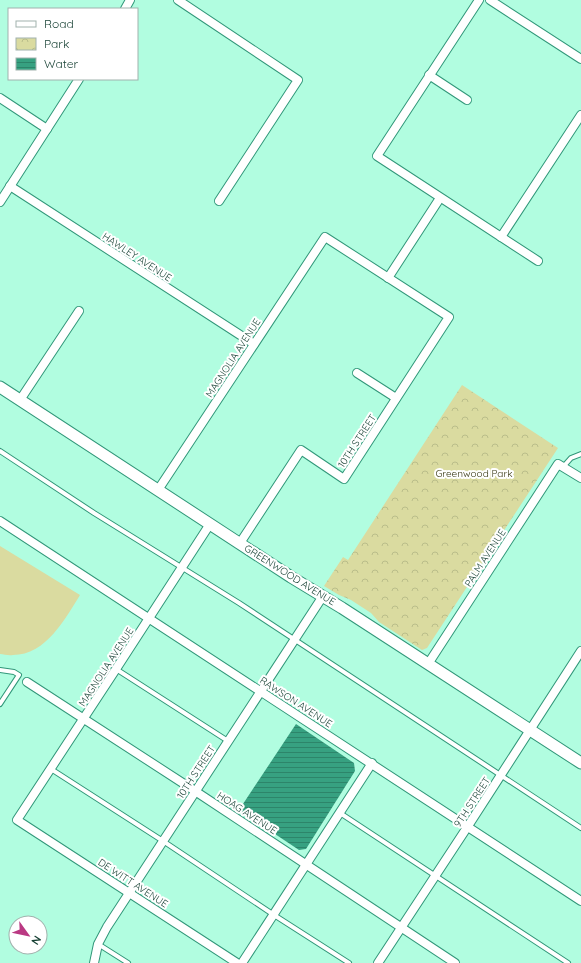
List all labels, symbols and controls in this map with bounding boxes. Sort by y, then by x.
legend [8,8,138,80]
text: Road [44,16,74,31]
text: Park [44,36,69,51]
text: Water [44,56,79,71]
street label: HAWLEY AVENUE [100,230,175,285]
street label: MAGNOLIA AVENUE [203,316,264,400]
street label: 10TH STREET [335,412,379,470]
park label: Greenwood Park [435,467,513,480]
street label: PALM AVENUE [461,526,509,589]
street label: GREENWOOD AVENUE [242,542,338,609]
street label: MAGNOLIA AVENUE [76,625,137,709]
street label: RAWSON AVENUE [257,674,335,730]
street label: 10TH STREET [174,743,218,801]
street label: 9TH STREET [451,774,493,830]
street label: HOAG AVENUE [215,789,280,837]
street label: DE WITT AVENUE [96,856,171,911]
north arrow [8,915,48,955]
text: N [28,933,44,948]

